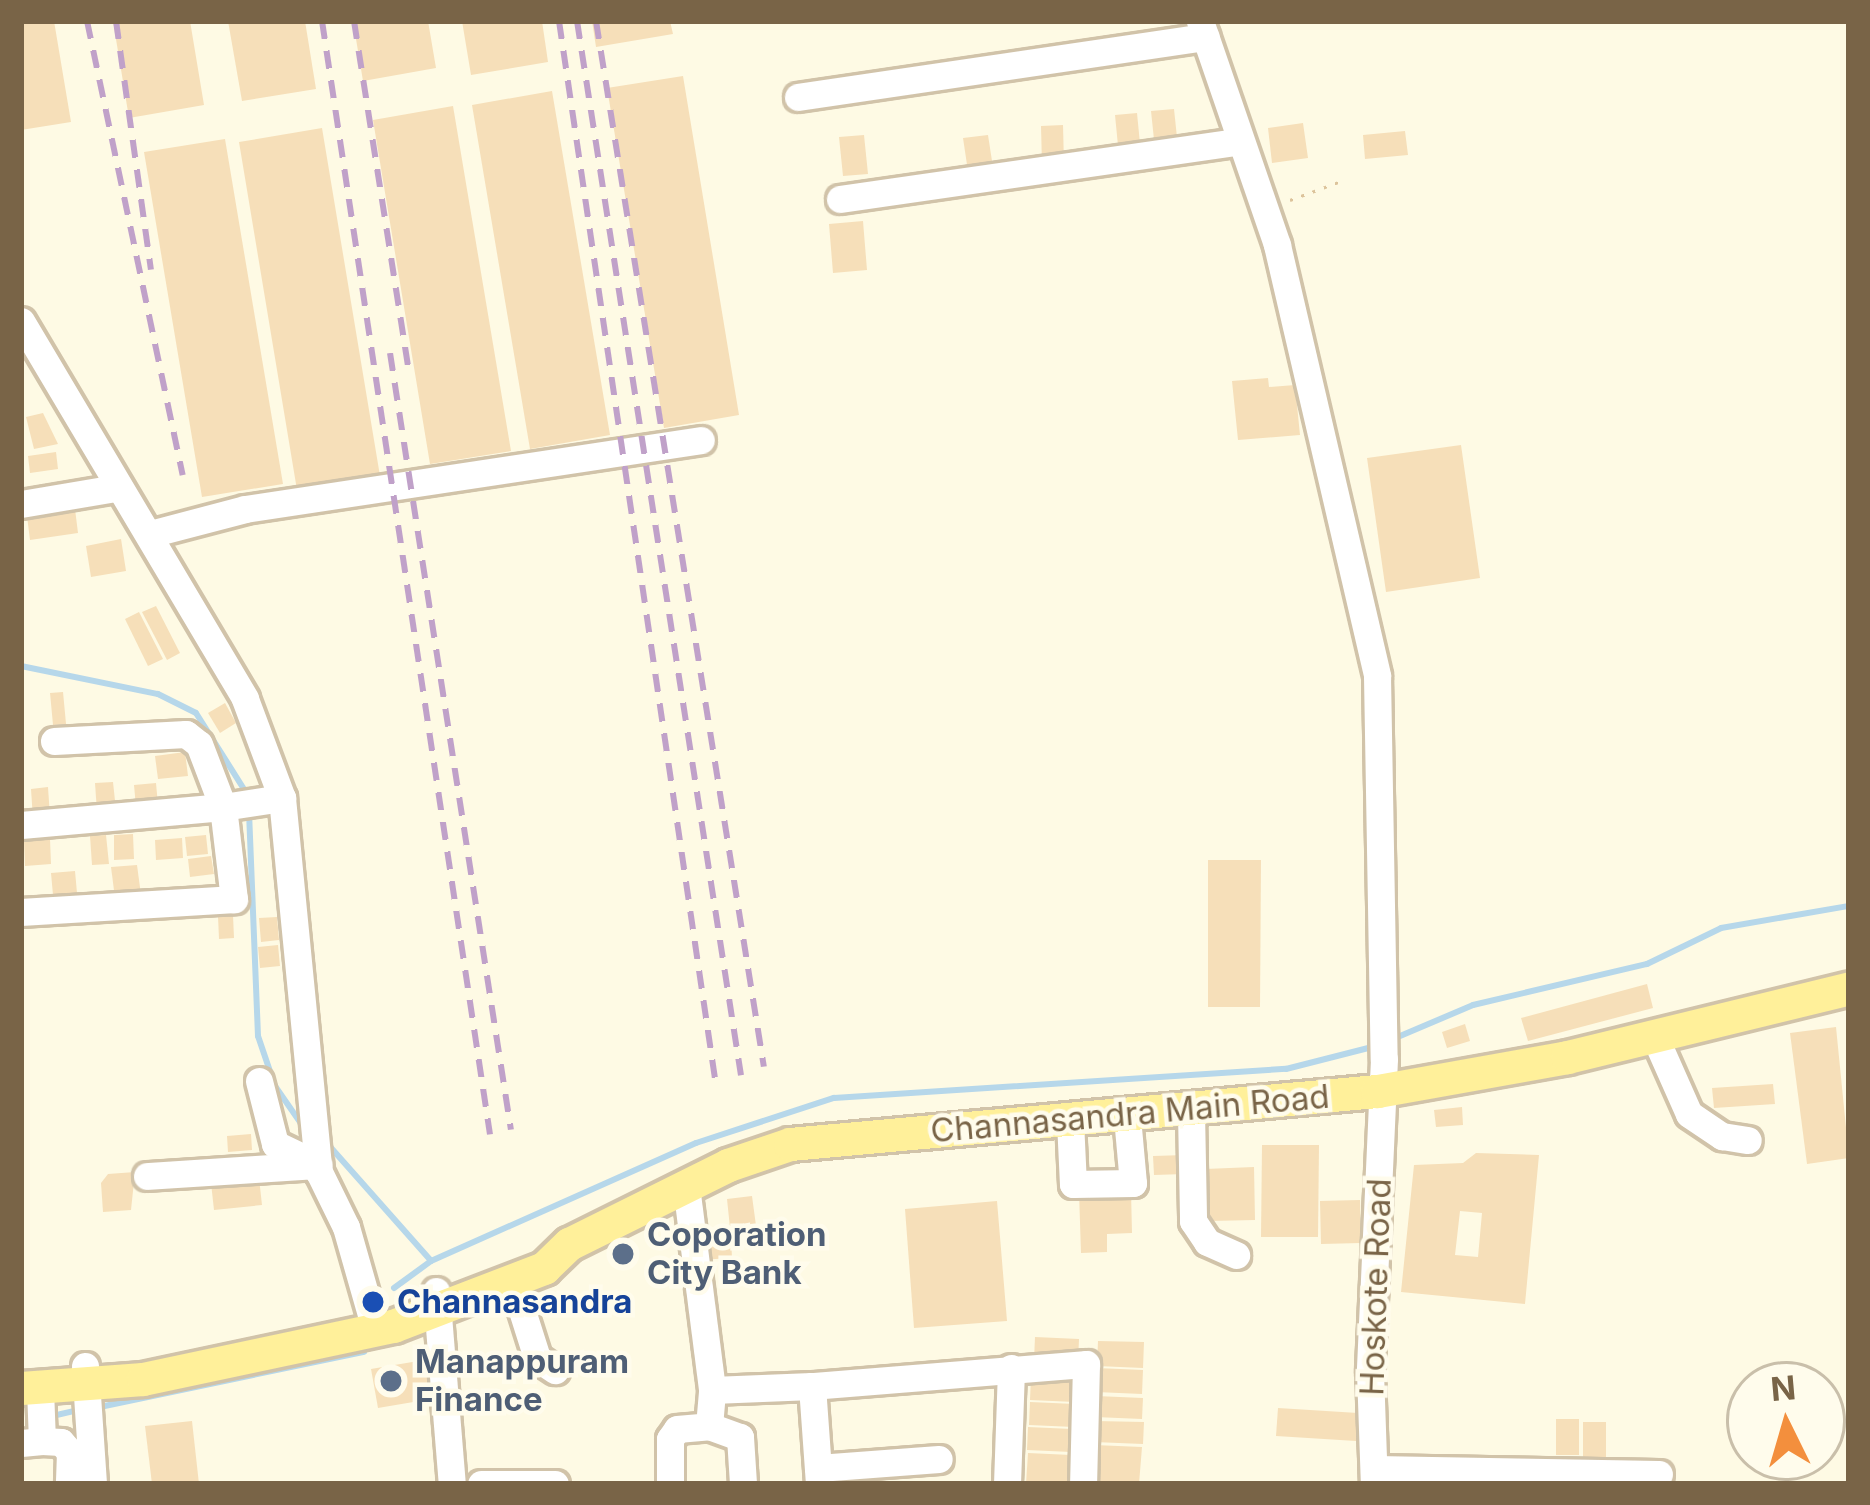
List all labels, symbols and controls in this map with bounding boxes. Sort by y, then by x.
street label: Channasandra Main Road [929,1077,1331,1151]
street label: Hoskote Road [1352,1178,1400,1396]
place label: Coporation City Bank [647,1215,827,1293]
marker: Coporation City Bank [610,1241,636,1267]
place label: Channasandra [397,1282,632,1322]
marker: Channasandra [360,1289,386,1315]
place label: Manappuram Finance [415,1342,629,1420]
north arrow [1726,1361,1846,1481]
text: N [1769,1367,1797,1409]
marker: Manappuram Finance [378,1368,404,1394]

